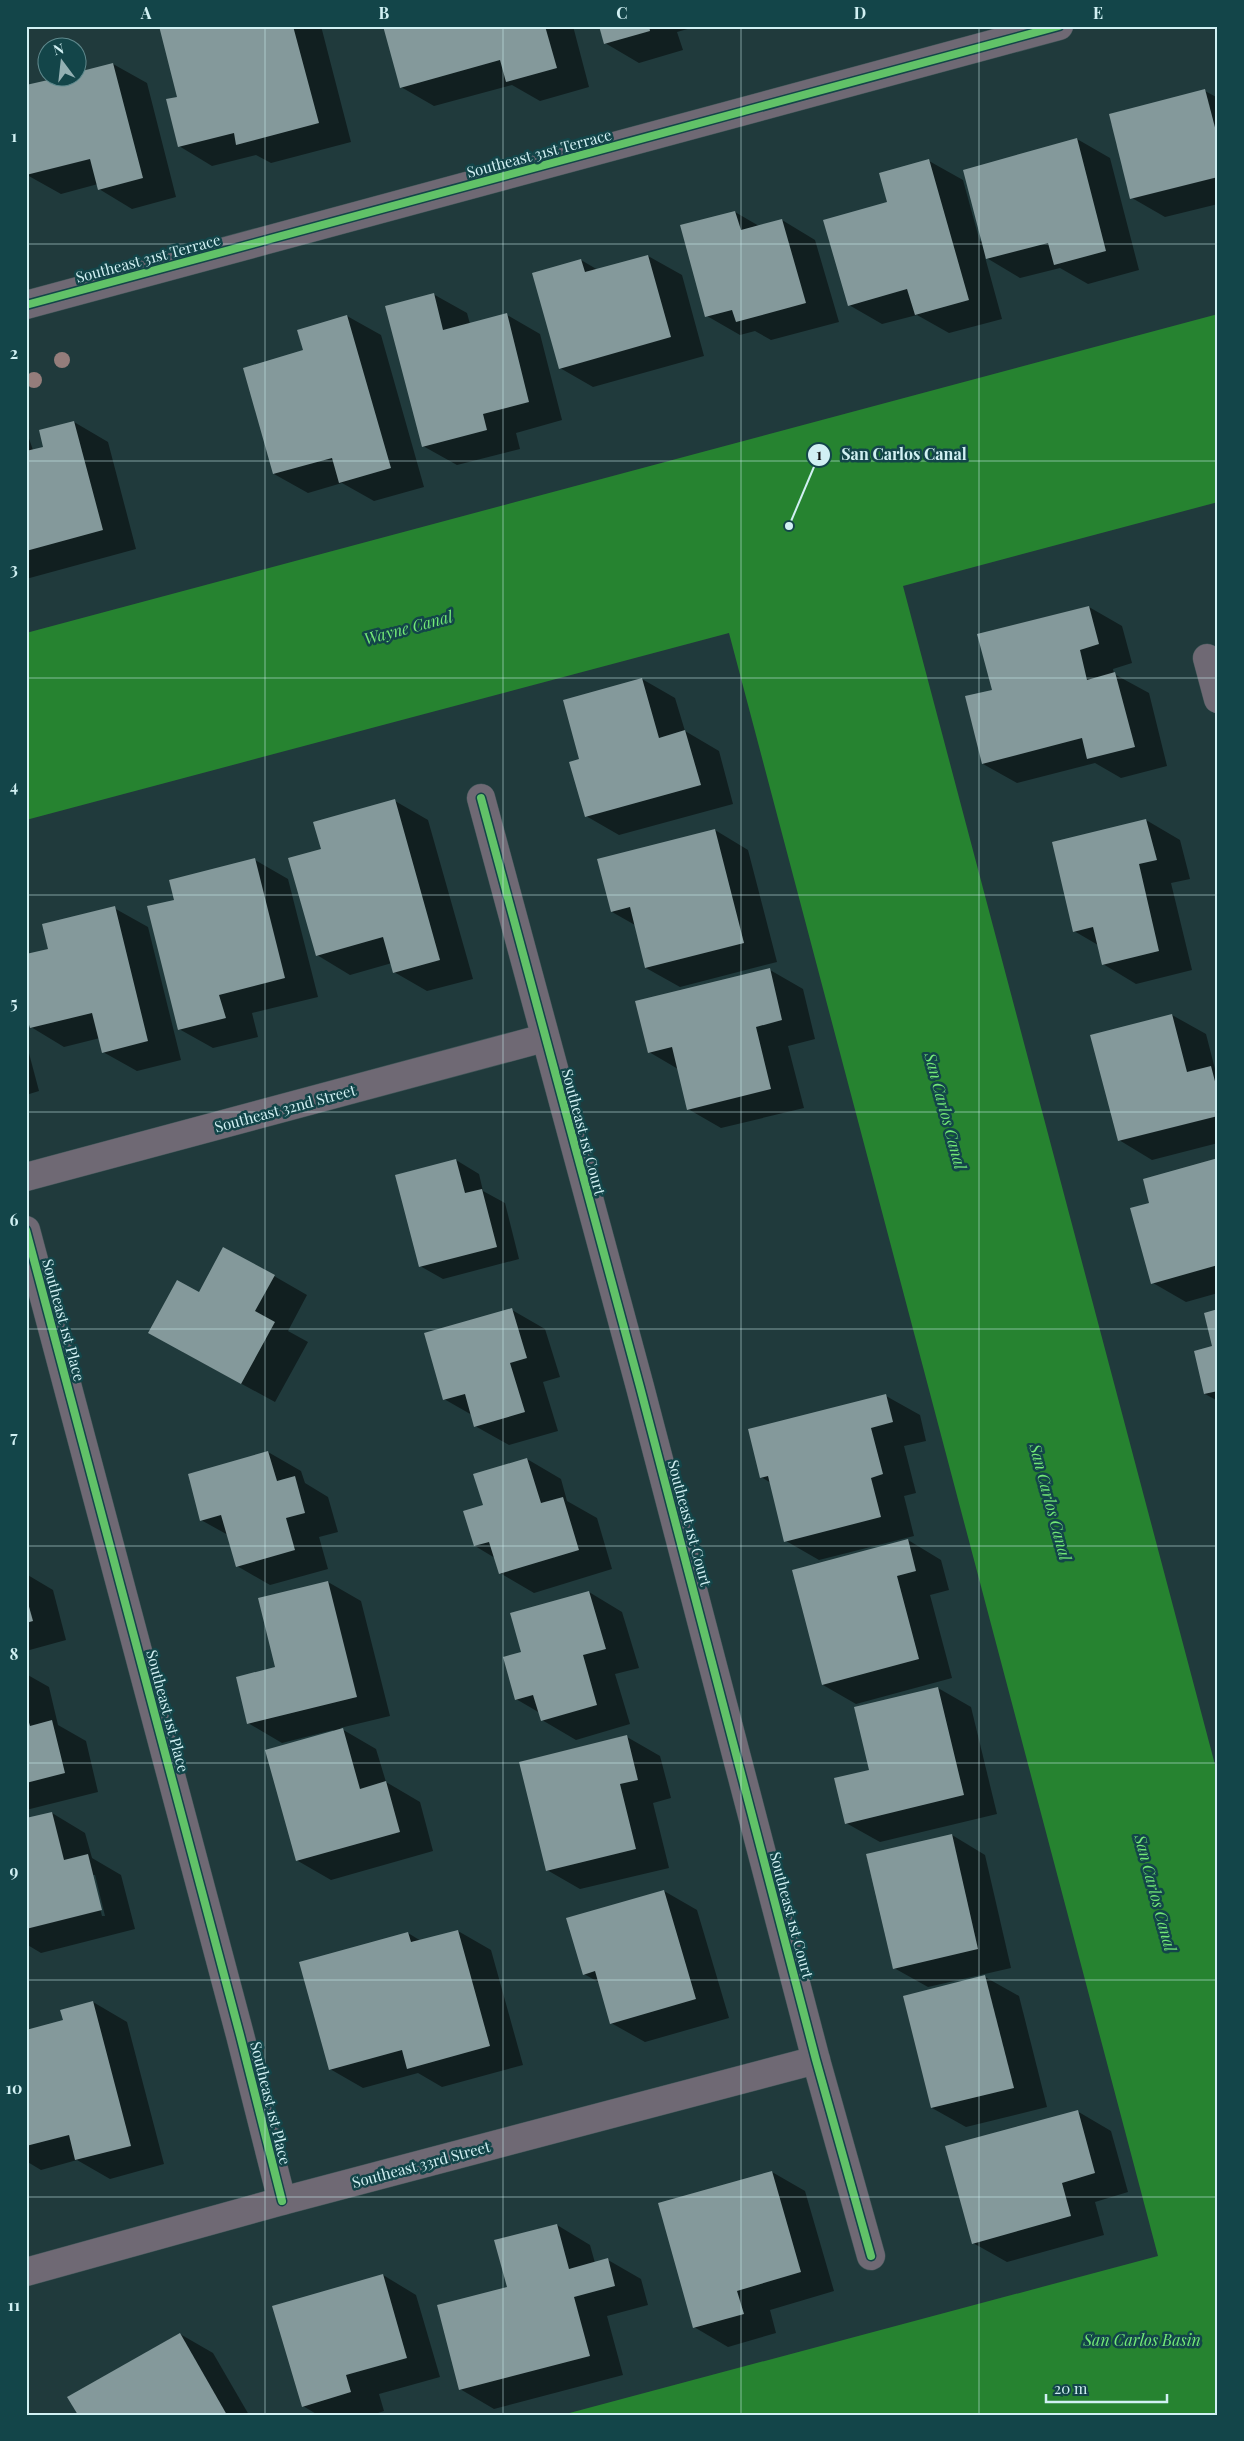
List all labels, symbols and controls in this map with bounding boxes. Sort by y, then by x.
text: A [140,2,152,23]
text: B [379,2,390,23]
text: C [616,2,628,23]
text: D [854,2,866,23]
text: E [1093,2,1103,23]
north arrow [38,38,88,88]
text: N [51,38,66,59]
street label: Southeast 31st Terrace [464,124,614,182]
text: 1 [11,125,17,146]
street label: Southeast 31st Terrace [73,229,223,287]
text: 2 [10,342,18,363]
callout: San Carlos Canal [806,439,977,470]
text: San Carlos Canal [841,443,967,464]
text: 1 [816,444,822,464]
text: 3 [10,558,18,579]
water label: Wayne Canal [361,605,455,649]
text: 4 [10,775,18,796]
text: 5 [10,992,18,1013]
water label: San Carlos Canal [920,1049,972,1172]
street label: Southeast 1st Court [558,1067,611,1198]
street label: Southeast 32nd Street [212,1079,358,1136]
text: 6 [10,1209,19,1230]
street label: Southeast 1st Place [38,1257,90,1383]
text: 7 [10,1426,18,1447]
water label: San Carlos Canal [1025,1440,1077,1563]
street label: Southeast 1st Court [664,1458,717,1589]
text: 8 [10,1643,19,1664]
street label: Southeast 1st Place [142,1648,194,1774]
water label: San Carlos Canal [1130,1831,1182,1954]
street label: Southeast 1st Court [766,1850,819,1981]
text: 9 [10,1860,19,1881]
street label: Southeast 1st Place [246,2039,296,2167]
text: 10 [6,2077,22,2098]
street label: Southeast 33rd Street [350,2136,493,2192]
text: 11 [8,2294,20,2315]
water label: San Carlos Basin [1082,2329,1201,2350]
scale bar [1046,2371,1168,2403]
text: 20 m [1054,2378,1088,2398]

